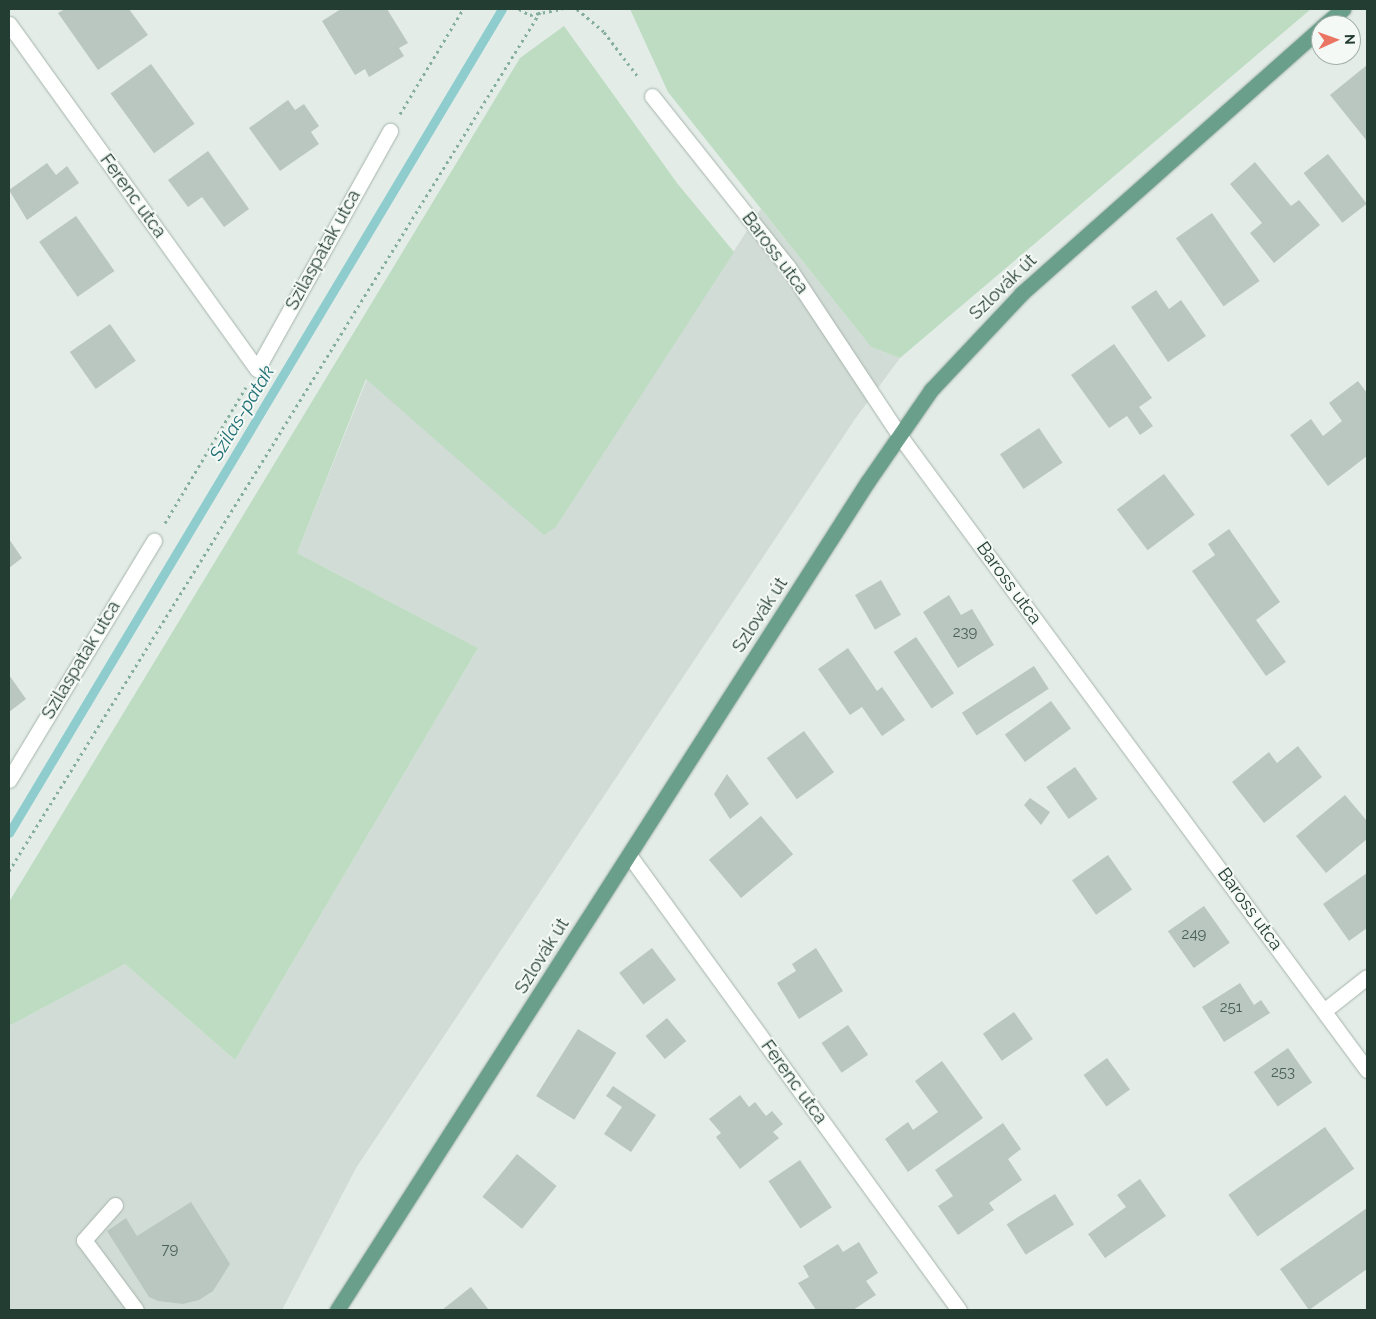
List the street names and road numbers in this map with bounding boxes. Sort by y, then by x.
street label: Ferenc utca [95,150,171,242]
street label: Szilaspatak utca [281,186,365,314]
street label: Baross utca [737,208,813,298]
street label: Szlovák út [965,250,1041,324]
street label: Baross utca [972,538,1046,628]
street label: Szlovák út [728,573,792,657]
street label: Szilaspatak utca [37,597,125,723]
street label: Baross utca [1213,864,1287,954]
street label: Szlovák út [510,914,574,998]
street label: Ferenc utca [756,1036,832,1128]

